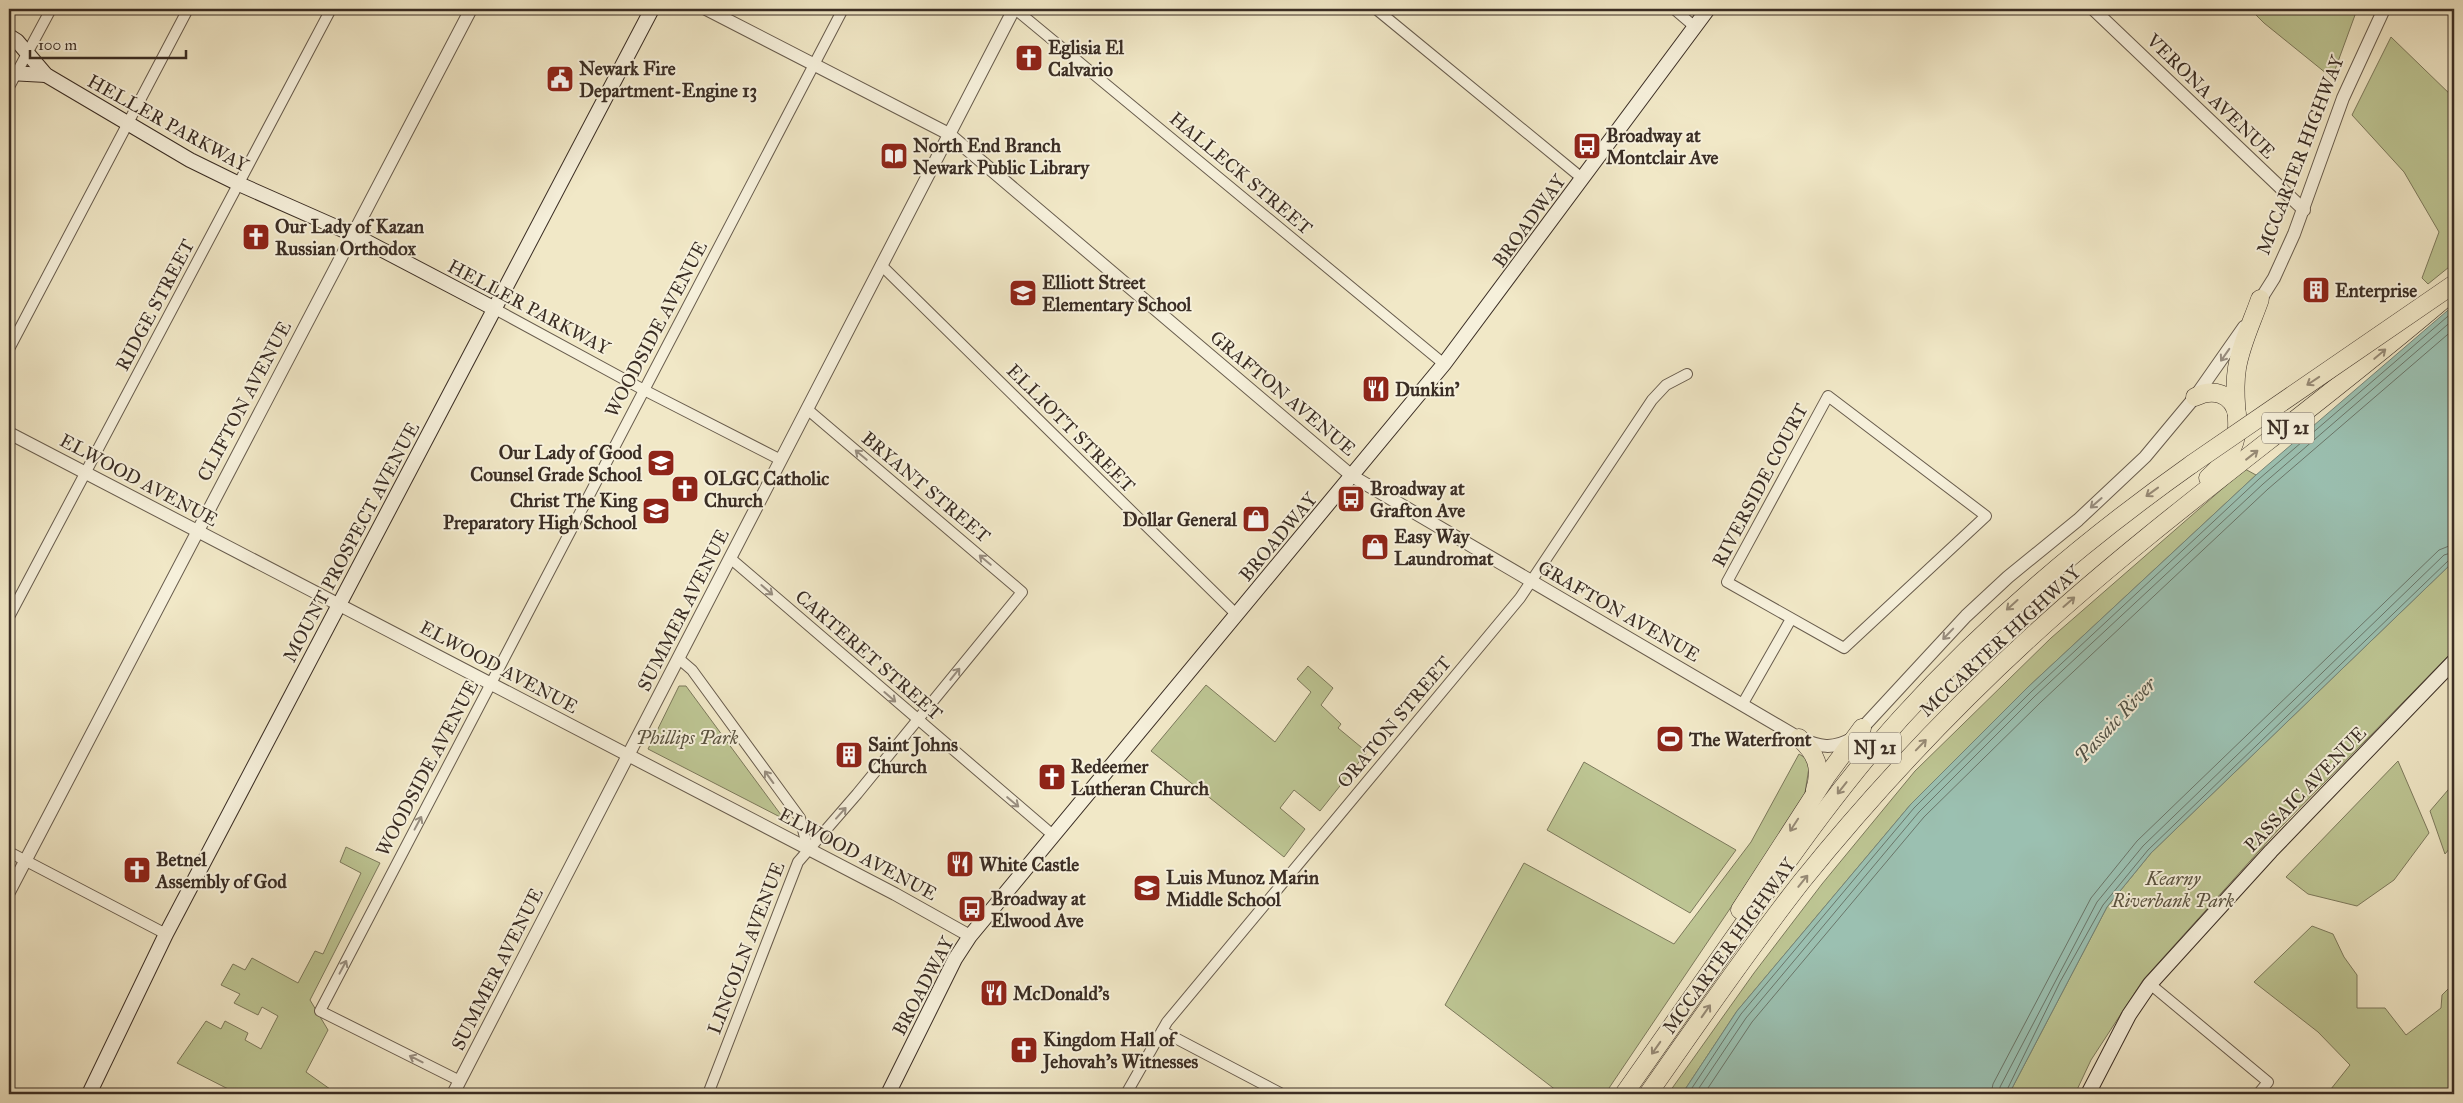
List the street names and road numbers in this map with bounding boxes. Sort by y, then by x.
street label: VERONA AVENUE [2141,28,2280,164]
street label: MCCARTER HIGHWAY [2251,51,2349,258]
street label: HELLER PARKWAY [83,69,253,177]
street label: HALLECK STREET [1165,107,1317,239]
street label: BROADWAY [1488,169,1571,272]
street label: RIDGE STREET [111,235,199,375]
street label: WOODSIDE AVENUE [600,237,712,421]
street label: HELLER PARKWAY [444,254,615,360]
street label: CLIFTON AVENUE [192,317,296,485]
street label: GRAFTON AVENUE [1206,325,1361,461]
street label: ELLIOTT STREET [1002,359,1140,497]
street label: RIVERSIDE COURT [1707,399,1813,571]
road number: NJ 21 [2262,412,2314,443]
street label: MOUNT PROSPECT AVENUE [278,418,424,666]
street label: BRYANT STREET [857,427,995,547]
street label: ELWOOD AVENUE [56,429,222,532]
street label: BROADWAY [1234,487,1322,586]
street label: SUMMER AVENUE [632,525,734,695]
street label: GRAFTON AVENUE [1534,555,1704,667]
street label: MCCARTER HIGHWAY [1915,560,2086,722]
street label: CARTERET STREET [791,585,947,725]
street label: ELWOOD AVENUE [416,616,582,719]
street label: ORATON STREET [1332,651,1456,793]
street label: WOODSIDE AVENUE [371,676,483,860]
street label: PASSAIC AVENUE [2239,721,2371,857]
road number: NJ 21 [1849,732,1901,764]
street label: ELWOOD AVENUE [775,803,941,906]
street label: MCCARTER HIGHWAY [1658,853,1801,1038]
street label: LINCOLN AVENUE [703,858,790,1037]
street label: SUMMER AVENUE [446,884,548,1054]
street label: BROADWAY [887,932,959,1039]

